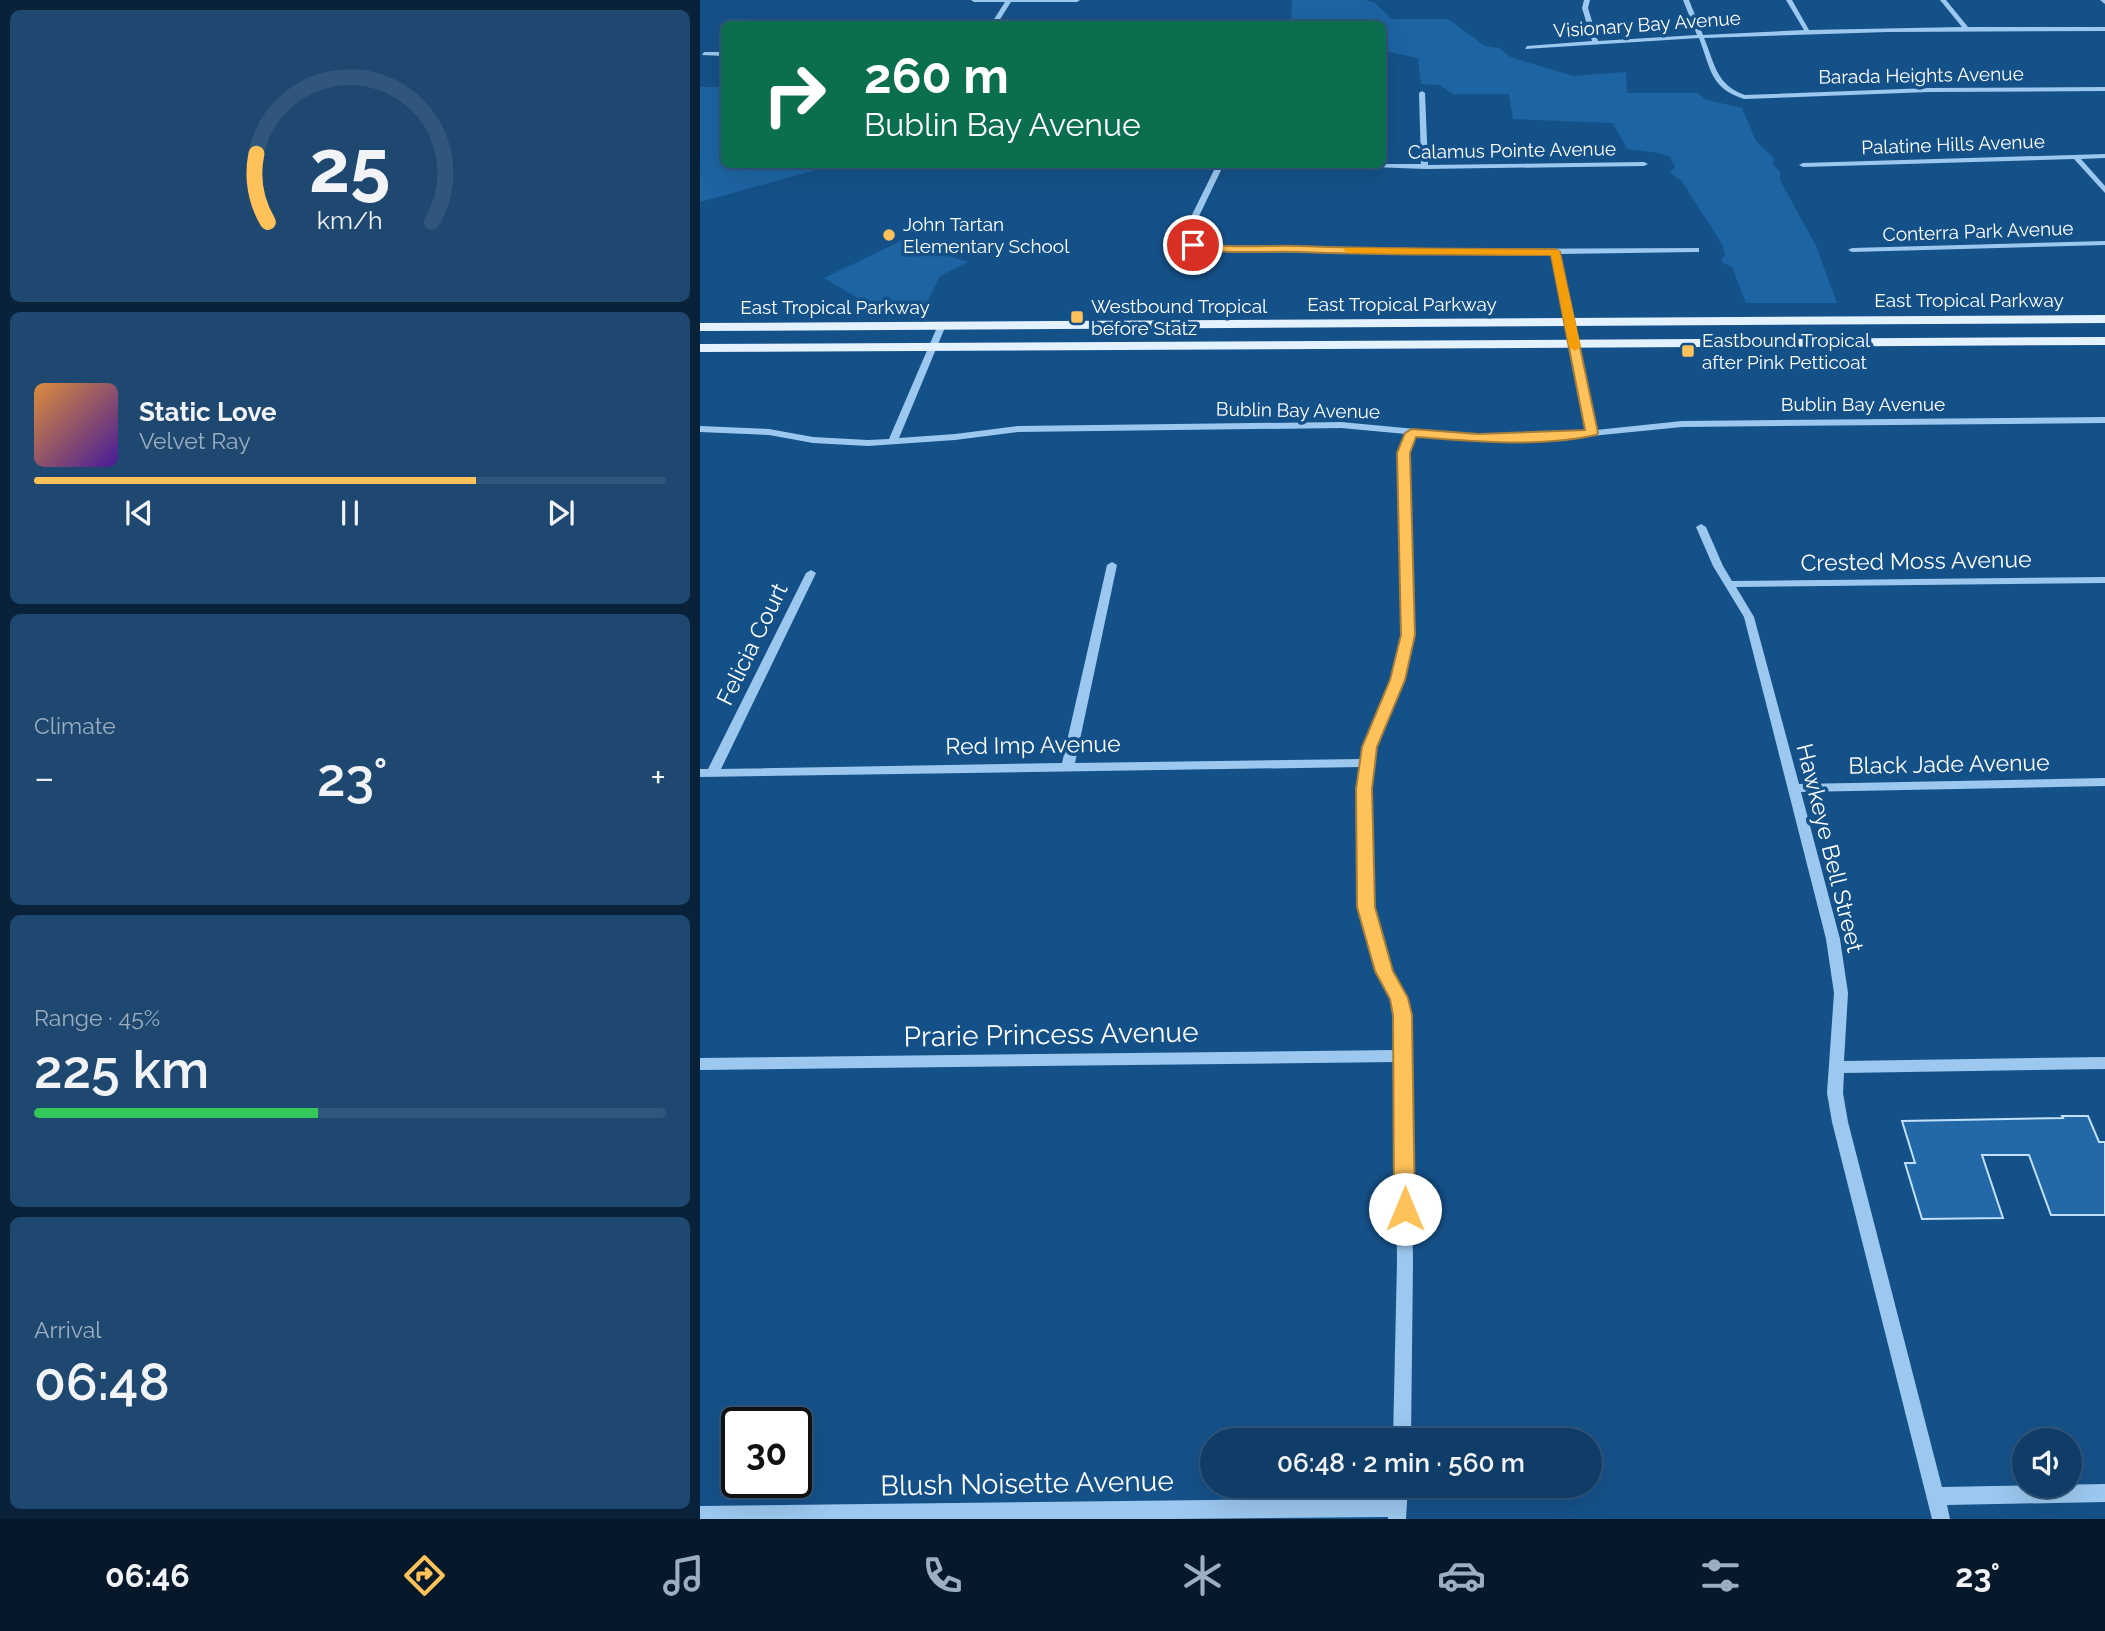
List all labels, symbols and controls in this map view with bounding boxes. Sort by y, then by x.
street label: Visionary Bay Avenue [1553,6,1741,42]
text: 260 m [864,47,1009,104]
icon: right [749,49,840,140]
street label: Barada Heights Avenue [1818,62,2024,88]
text: Bublin Bay Avenue [864,106,1141,143]
text: 25 [309,124,391,209]
street label: Palatine Hills Avenue [1861,130,2045,158]
street label: Calamus Pointe Avenue [1408,137,1616,163]
text: km/h [317,205,383,235]
place label: John Tartan Elementary School [903,213,1070,257]
pin [1163,215,1223,275]
street label: Conterra Park Avenue [1882,217,2074,245]
icon: arrive [1174,226,1212,264]
marker: John Tartan Elementary School [881,227,897,243]
street label: East Tropical Parkway [1874,289,2064,311]
street label: East Tropical Parkway [1307,293,1497,315]
place label: Westbound Tropical before Statz [1091,295,1268,339]
street label: East Tropical Parkway [740,296,930,318]
marker: Westbound Tropical before Statz [1069,309,1085,325]
place label: Eastbound Tropical after Pink Petticoat [1702,329,1871,373]
marker: Eastbound Tropical after Pink Petticoat [1680,343,1696,359]
street label: Bublin Bay Avenue [1781,393,1945,415]
text: Static Love [139,397,277,427]
street label: Bublin Bay Avenue [1216,398,1380,422]
text: Velvet Ray [139,427,251,454]
icon: previous [120,494,158,532]
icon: pause [331,494,369,532]
icon: next [542,494,580,532]
street label: Crested Moss Avenue [1800,545,2032,576]
street label: Felicia Court [710,578,793,709]
text: Climate [34,712,116,739]
street label: Red Imp Avenue [945,729,1121,760]
street label: Hawkeye Bell Street [1791,741,1870,955]
text: 23° [317,747,388,808]
street label: Black Jade Avenue [1848,748,2050,779]
text: − [34,755,54,800]
text: + [650,755,666,800]
text: Range · 45% [34,1004,160,1031]
street label: Prarie Princess Avenue [903,1015,1199,1054]
text: 225 km [34,1039,209,1100]
position arrow [1368,1172,1442,1246]
text: Arrival [34,1316,101,1343]
text: 06:48 [34,1351,170,1412]
speed limit sign: 30 [721,1407,812,1498]
map controls [2012,1428,2082,1498]
button: sound [2012,1428,2082,1498]
text: 06:48 · 2 min · 560 m [1277,1448,1525,1478]
street label: Blush Noisette Avenue [880,1464,1174,1503]
icon: directions [400,1551,449,1600]
icon: music [659,1551,708,1600]
icon: phone [918,1551,967,1600]
icon: climate [1178,1551,1227,1600]
icon: car [1437,1551,1486,1600]
icon: filters [1696,1551,1745,1600]
text: 06:46 [105,1557,190,1594]
text: 23° [1955,1557,2000,1594]

